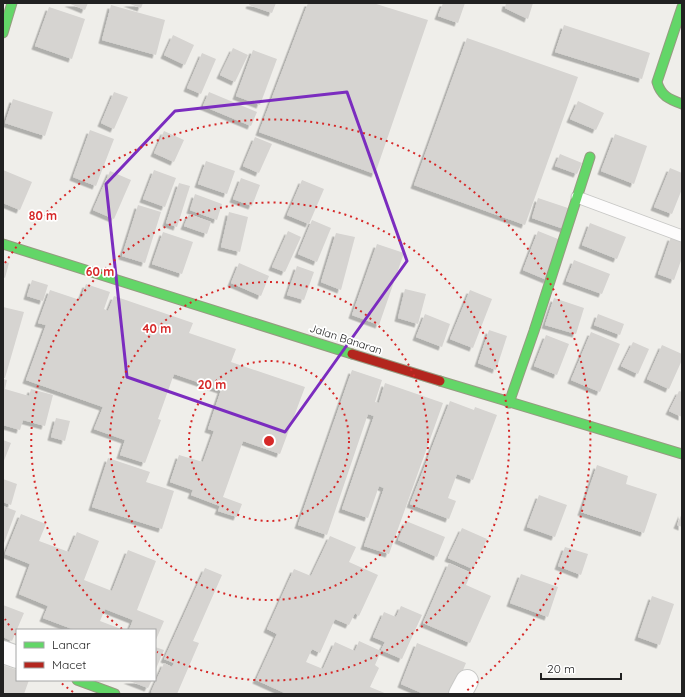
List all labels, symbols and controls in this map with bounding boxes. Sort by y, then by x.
text: 80 m [29,208,57,223]
text: 60 m [86,264,114,279]
text: 40 m [143,321,171,336]
street label: Jalan Banaran [308,321,384,357]
text: 20 m [198,377,226,392]
centre of rings [262,434,276,448]
legend [16,629,156,681]
text: Lancar [52,637,91,652]
scale bar [541,655,621,681]
text: Macet [52,657,86,672]
text: 20 m [547,661,575,676]

